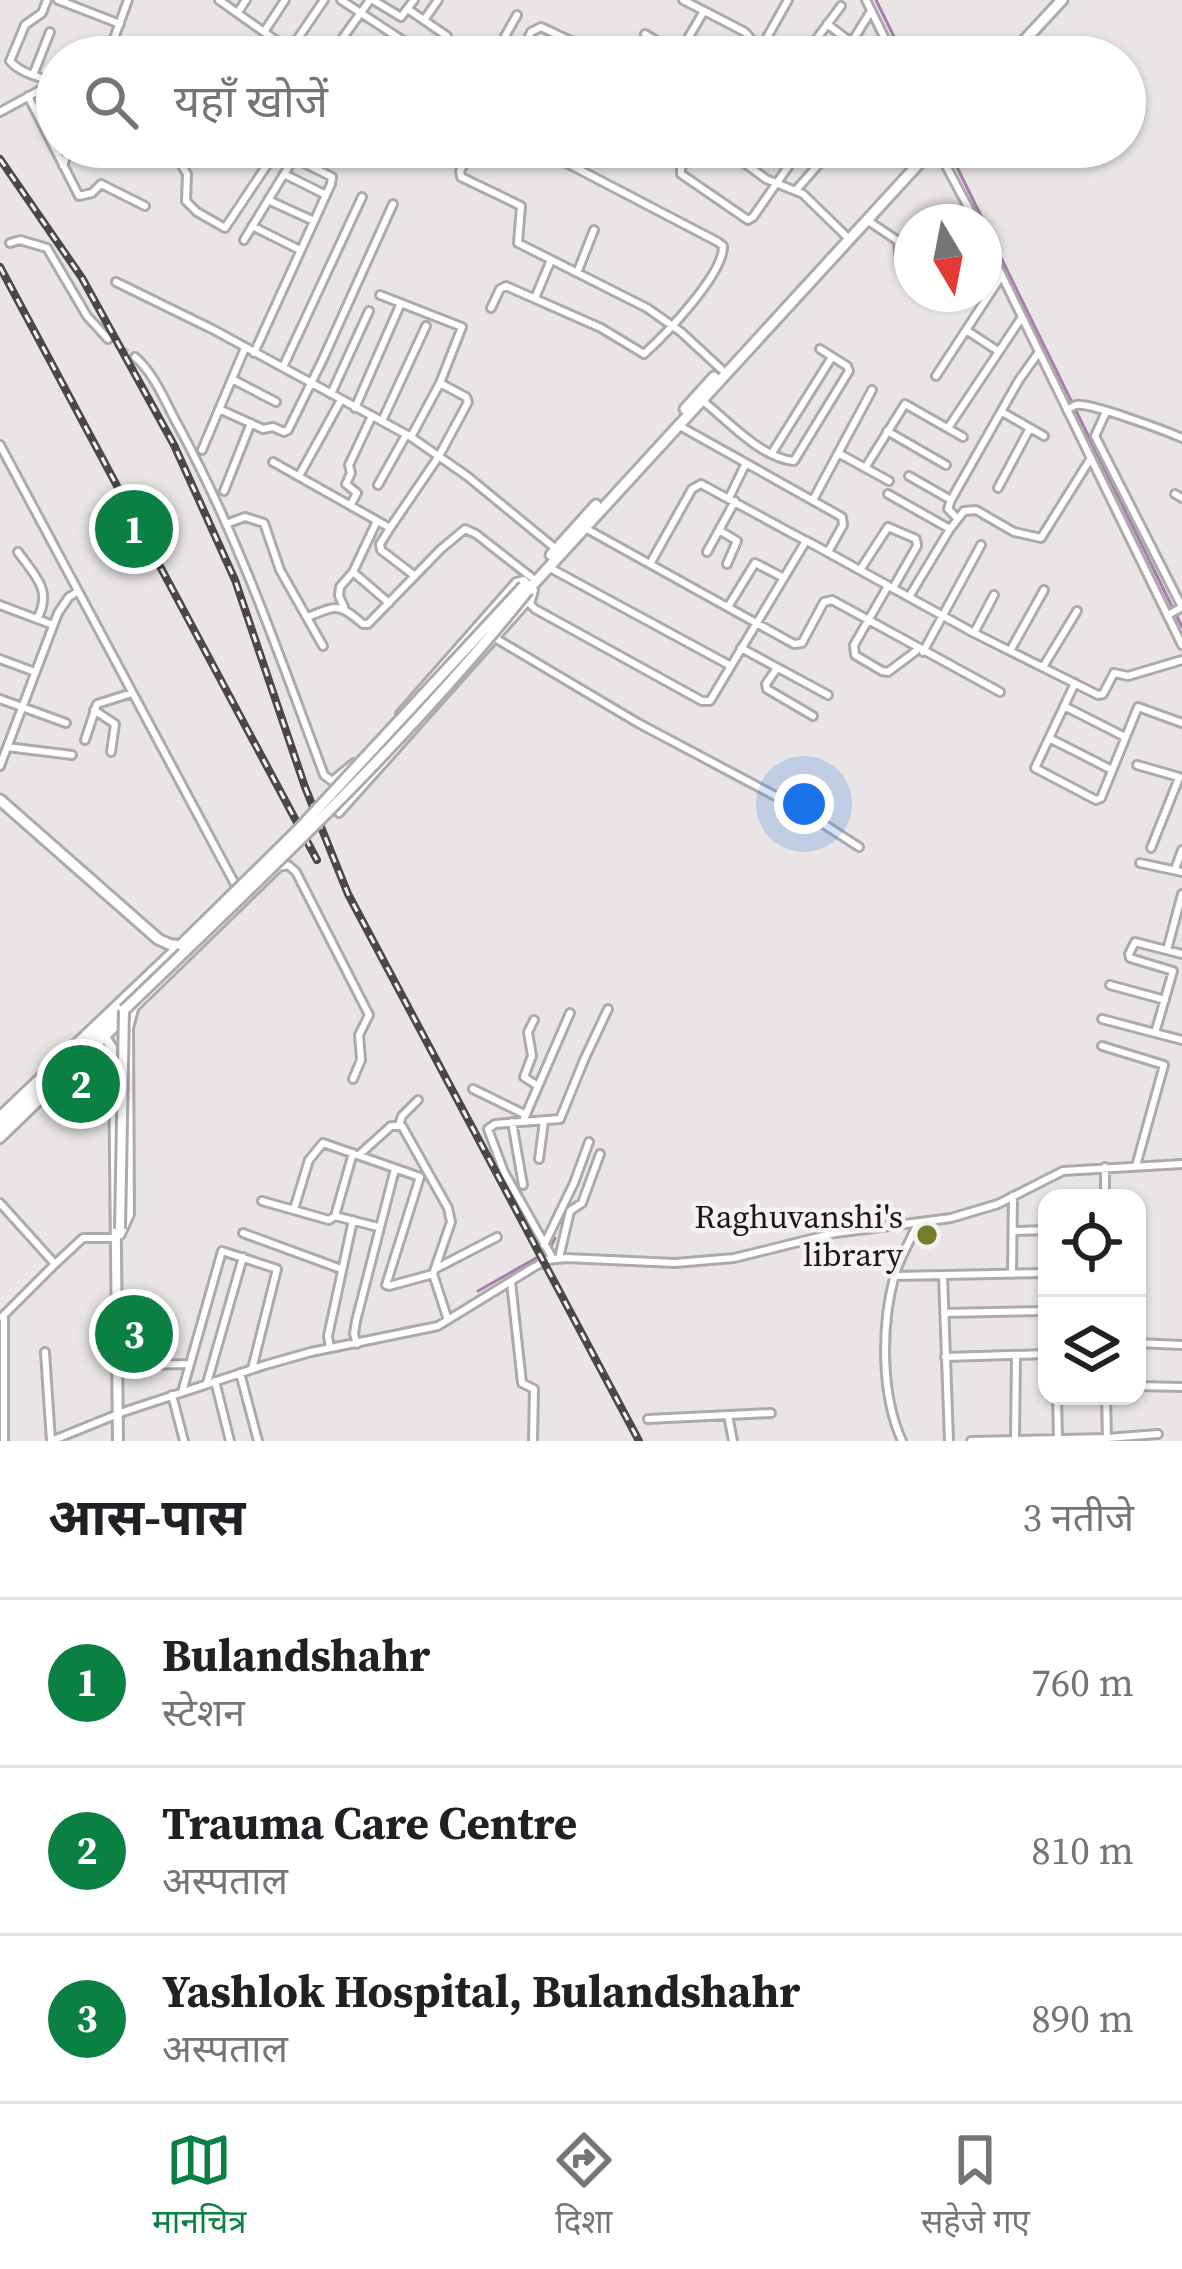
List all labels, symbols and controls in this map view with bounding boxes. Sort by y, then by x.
search box [36,36,1146,168]
icon: search [78,69,144,135]
text: यहाँ खोजें [174,70,328,132]
north arrow [894,204,1002,312]
pin: 1 [95,484,173,574]
your location [774,774,834,834]
pin: 2 [42,1039,120,1129]
map controls [1038,1189,1146,1405]
button: locate [1038,1189,1146,1297]
place label: Raghuvanshi's library [694,1194,903,1277]
marker: Raghuvanshi's library [914,1222,940,1248]
pin: 3 [95,1289,173,1379]
button: layers [1038,1297,1146,1405]
text: आस-पास [48,1482,245,1552]
text: 3 नतीजे [1022,1491,1134,1544]
text: Bulandshahr [162,1624,430,1686]
text: 1 [76,1656,98,1709]
text: 760 m [1031,1656,1134,1709]
text: स्टेशन [162,1686,245,1739]
text: Trauma Care Centre [162,1792,577,1854]
text: 2 [76,1824,98,1877]
text: 810 m [1031,1824,1134,1877]
text: अस्पताल [162,1854,288,1907]
text: Yashlok Hospital, Bulandshahr [162,1960,800,2022]
text: 3 [76,1992,98,2045]
text: 890 m [1031,1992,1134,2045]
text: अस्पताल [162,2022,288,2075]
tab: मानचित्र [152,2127,246,2246]
tab: दिशा [551,2127,617,2246]
tab: सहेजे गए [921,2127,1030,2246]

